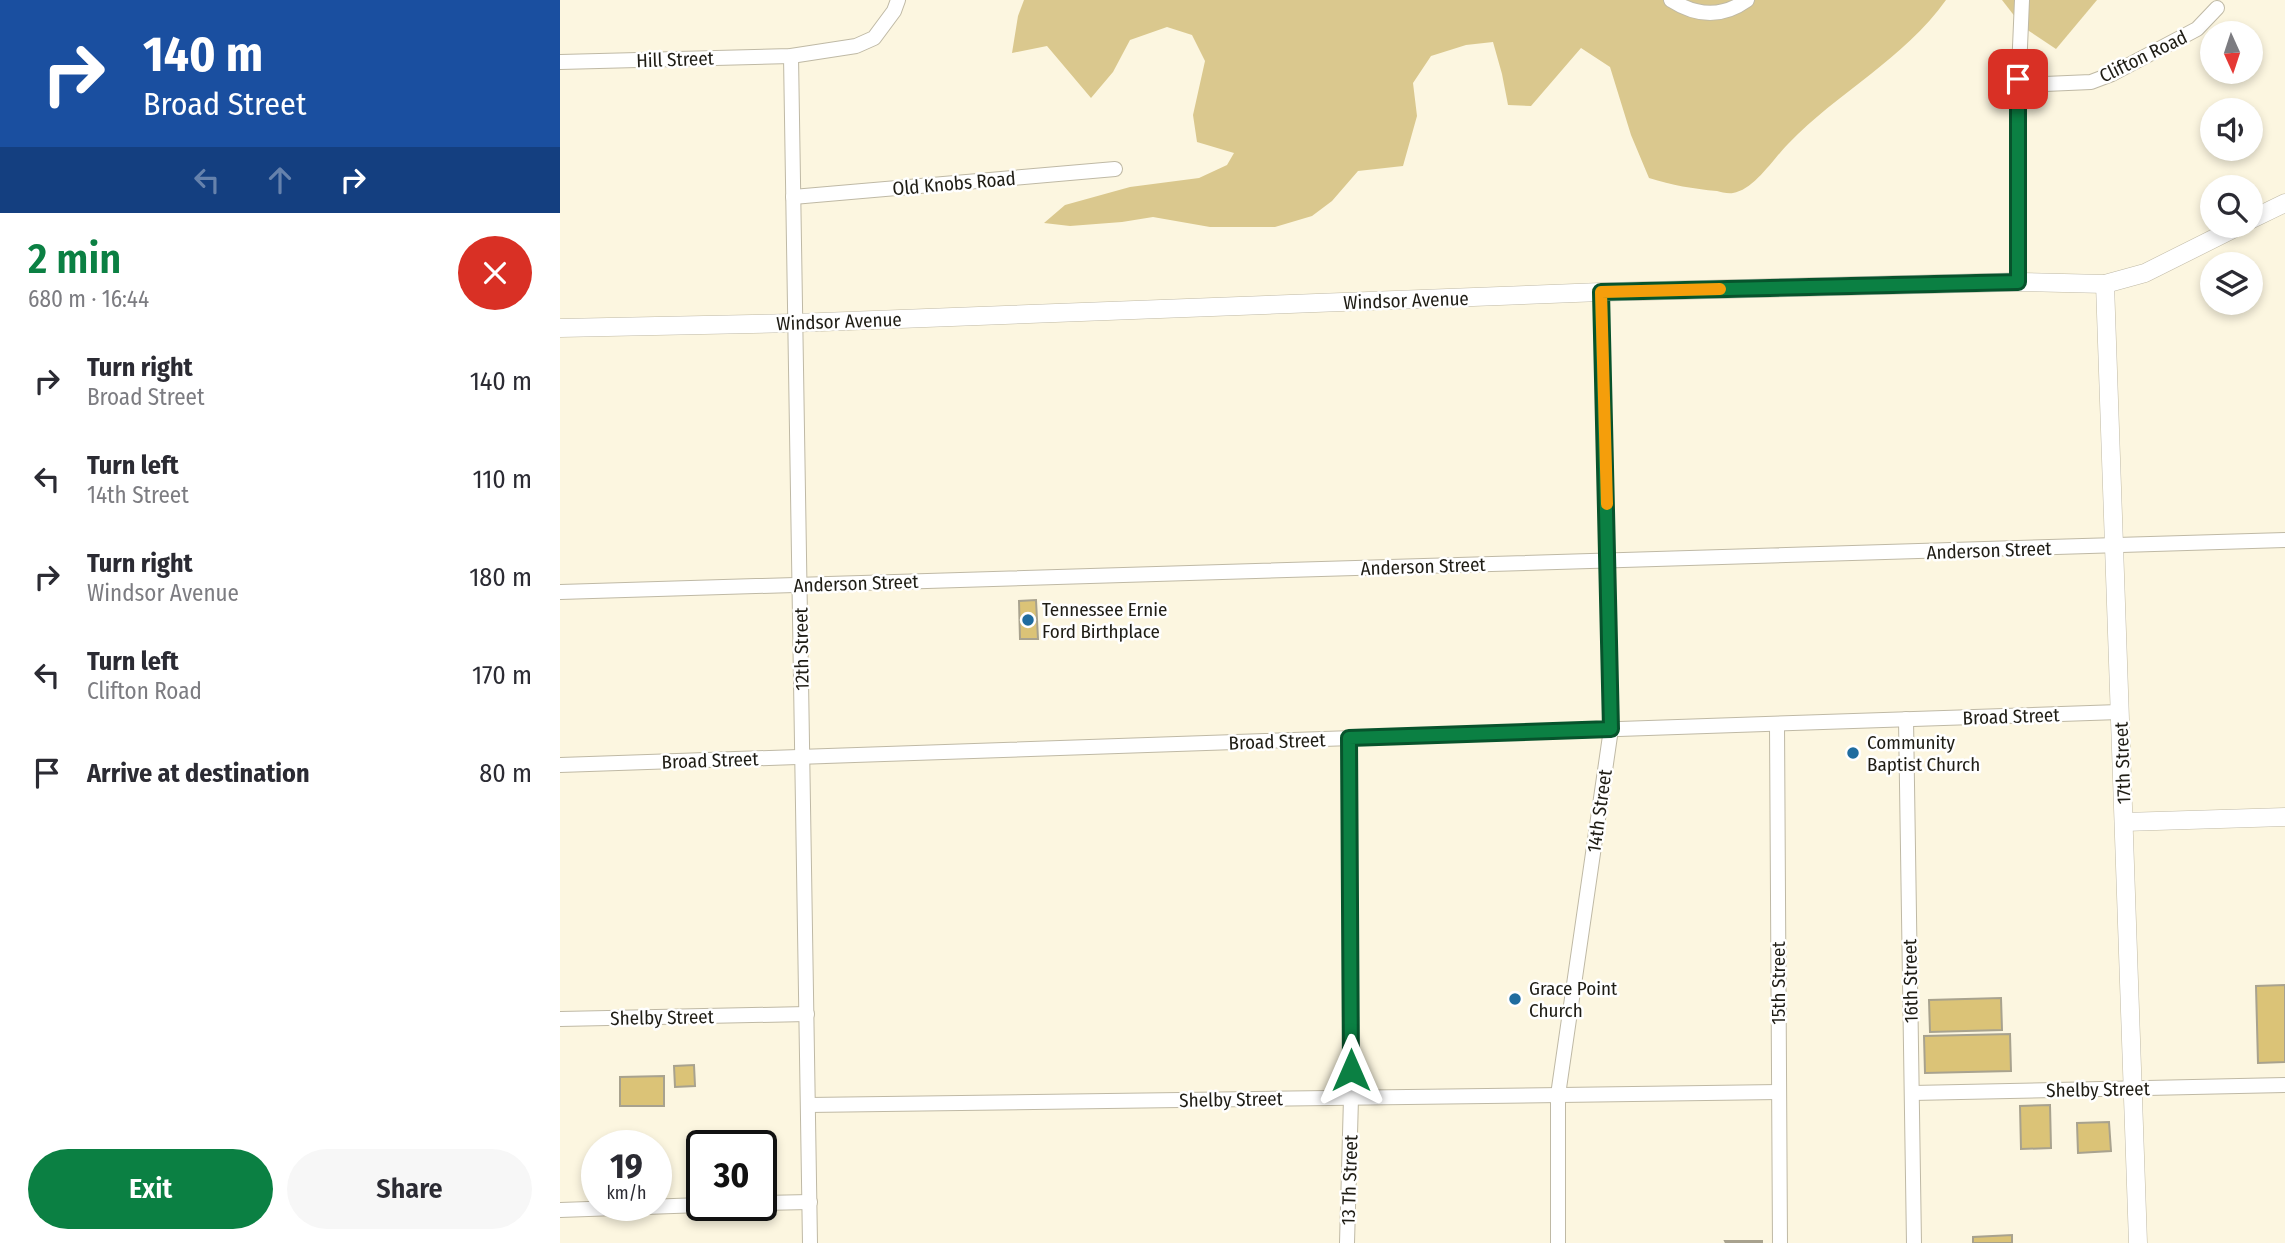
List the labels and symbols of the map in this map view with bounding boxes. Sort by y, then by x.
north arrow [2200,21,2263,84]
street label: Clifton Road [2096,25,2191,88]
street label: Hill Street [636,47,715,72]
pin [1988,49,2048,109]
street label: Old Knobs Road [891,167,1017,200]
street label: Windsor Avenue [1343,287,1469,314]
street label: Windsor Avenue [776,308,902,335]
street label: Anderson Street [1926,537,2053,564]
street label: Anderson Street [1360,553,1487,580]
street label: Anderson Street [793,570,920,597]
place label: Tennessee Ernie Ford Birthplace [1042,598,1167,643]
street label: 12th Street [789,606,814,691]
marker: Tennessee Ernie Ford Birthplace [1020,612,1036,628]
street label: Broad Street [1962,703,2061,730]
street label: 17th Street [2110,721,2135,805]
street label: Broad Street [1228,728,1327,755]
place label: Community Baptist Church [1867,731,1980,776]
marker: Community Baptist Church [1845,745,1861,761]
street label: Broad Street [661,747,760,774]
street label: 14th Street [1582,767,1617,854]
street label: 16th Street [1898,938,1923,1023]
street label: 15th Street [1767,941,1790,1025]
place label: Grace Point Church [1529,977,1618,1022]
marker: Grace Point Church [1507,991,1523,1007]
street label: Shelby Street [610,1005,715,1030]
position arrow [1314,1033,1388,1107]
street label: Shelby Street [2046,1077,2151,1102]
street label: Shelby Street [1179,1087,1284,1112]
speed limit sign: 30 [686,1130,777,1221]
street label: 13 Th Street [1336,1134,1363,1226]

